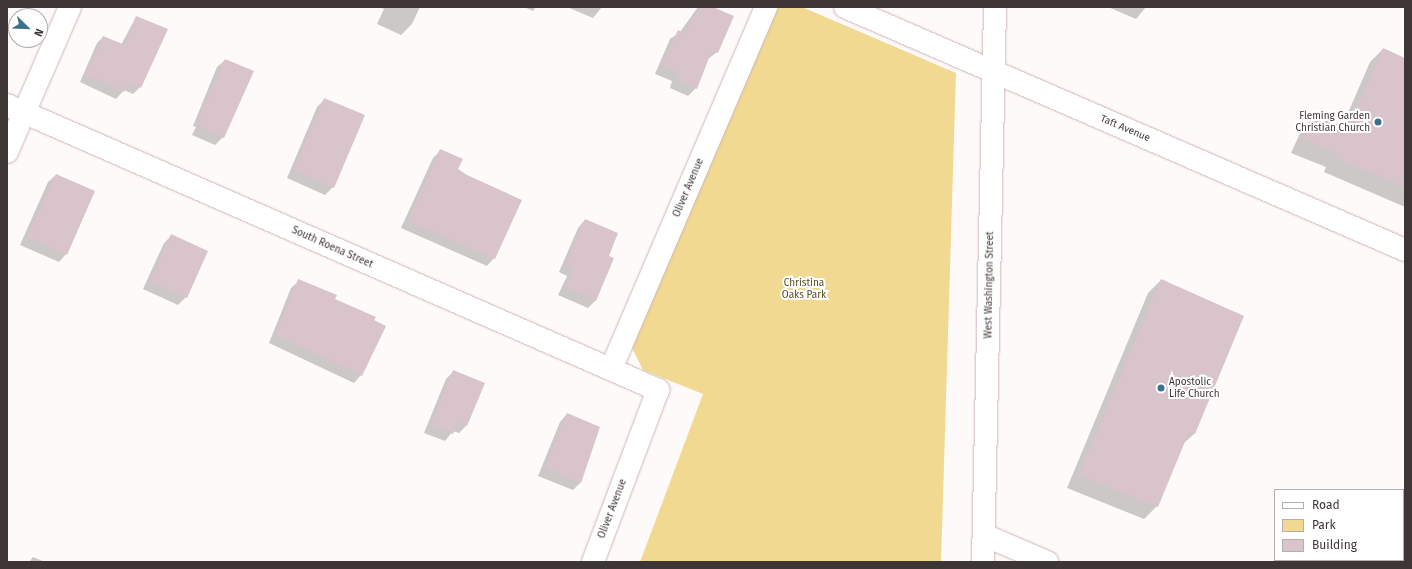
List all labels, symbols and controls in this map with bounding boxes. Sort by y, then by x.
north arrow [8,8,48,48]
text: N [31,27,46,38]
place label: Fleming Garden Christian Church [1296,110,1370,134]
street label: Taft Avenue [1098,113,1152,145]
marker: Fleming Garden Christian Church [1373,117,1383,127]
street label: Oliver Avenue [671,157,707,219]
street label: South Roena Street [290,225,374,271]
street label: West Washington Street [983,231,997,339]
park label: Christina Oaks Park [782,277,826,300]
place label: Apostolic Life Church [1169,376,1220,400]
marker: Apostolic Life Church [1156,383,1166,393]
street label: Oliver Avenue [596,478,630,540]
legend [1274,489,1404,561]
text: Road [1312,498,1340,512]
text: Park [1312,518,1336,532]
text: Building [1312,538,1357,552]

